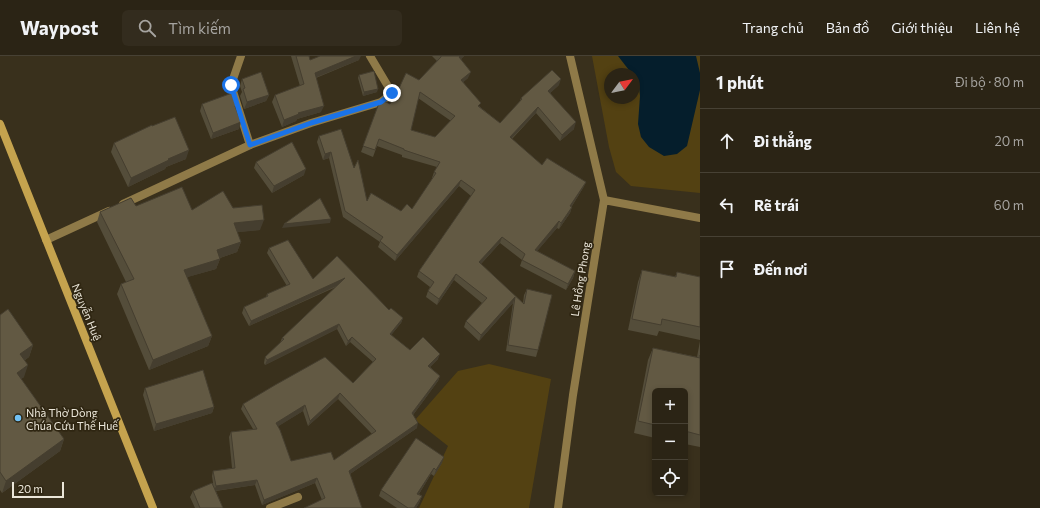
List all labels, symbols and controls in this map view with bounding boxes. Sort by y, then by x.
search box [122,10,402,46]
text: Waypost [20,16,98,39]
icon: search [136,17,158,39]
text: Tìm kiếm [168,19,231,37]
text: Trang chủ [742,19,804,36]
text: Bản đồ [826,19,869,36]
text: Giới thiệu [891,19,953,36]
text: Liên hệ [975,19,1020,36]
north arrow [604,68,640,104]
text: 1 phút [716,72,764,93]
text: Đi bộ · 80 m [955,74,1024,90]
route start [222,76,240,94]
route end [383,84,401,102]
icon: ahead [716,130,738,152]
text: Đi thẳng [754,132,812,150]
text: 20 m [995,133,1024,149]
icon: left [716,194,738,216]
text: Rẽ trái [754,196,799,214]
text: 60 m [994,197,1024,213]
street label: Lê Hồng Phong [568,241,592,317]
icon: arrive [716,258,738,280]
text: Đến nơi [754,260,807,278]
street label: Nguyễn Huệ [70,281,105,343]
map controls [652,388,688,496]
button: + [652,388,688,424]
place label: Nhà Thờ Dòng Chúa Cứu Thế Huế [26,406,119,432]
marker: Nhà Thờ Dòng Chúa Cứu Thế Huế [13,413,23,423]
button: − [652,424,688,460]
button: locate [652,460,688,496]
scale bar [12,480,64,499]
text: 20 m [18,482,43,495]

